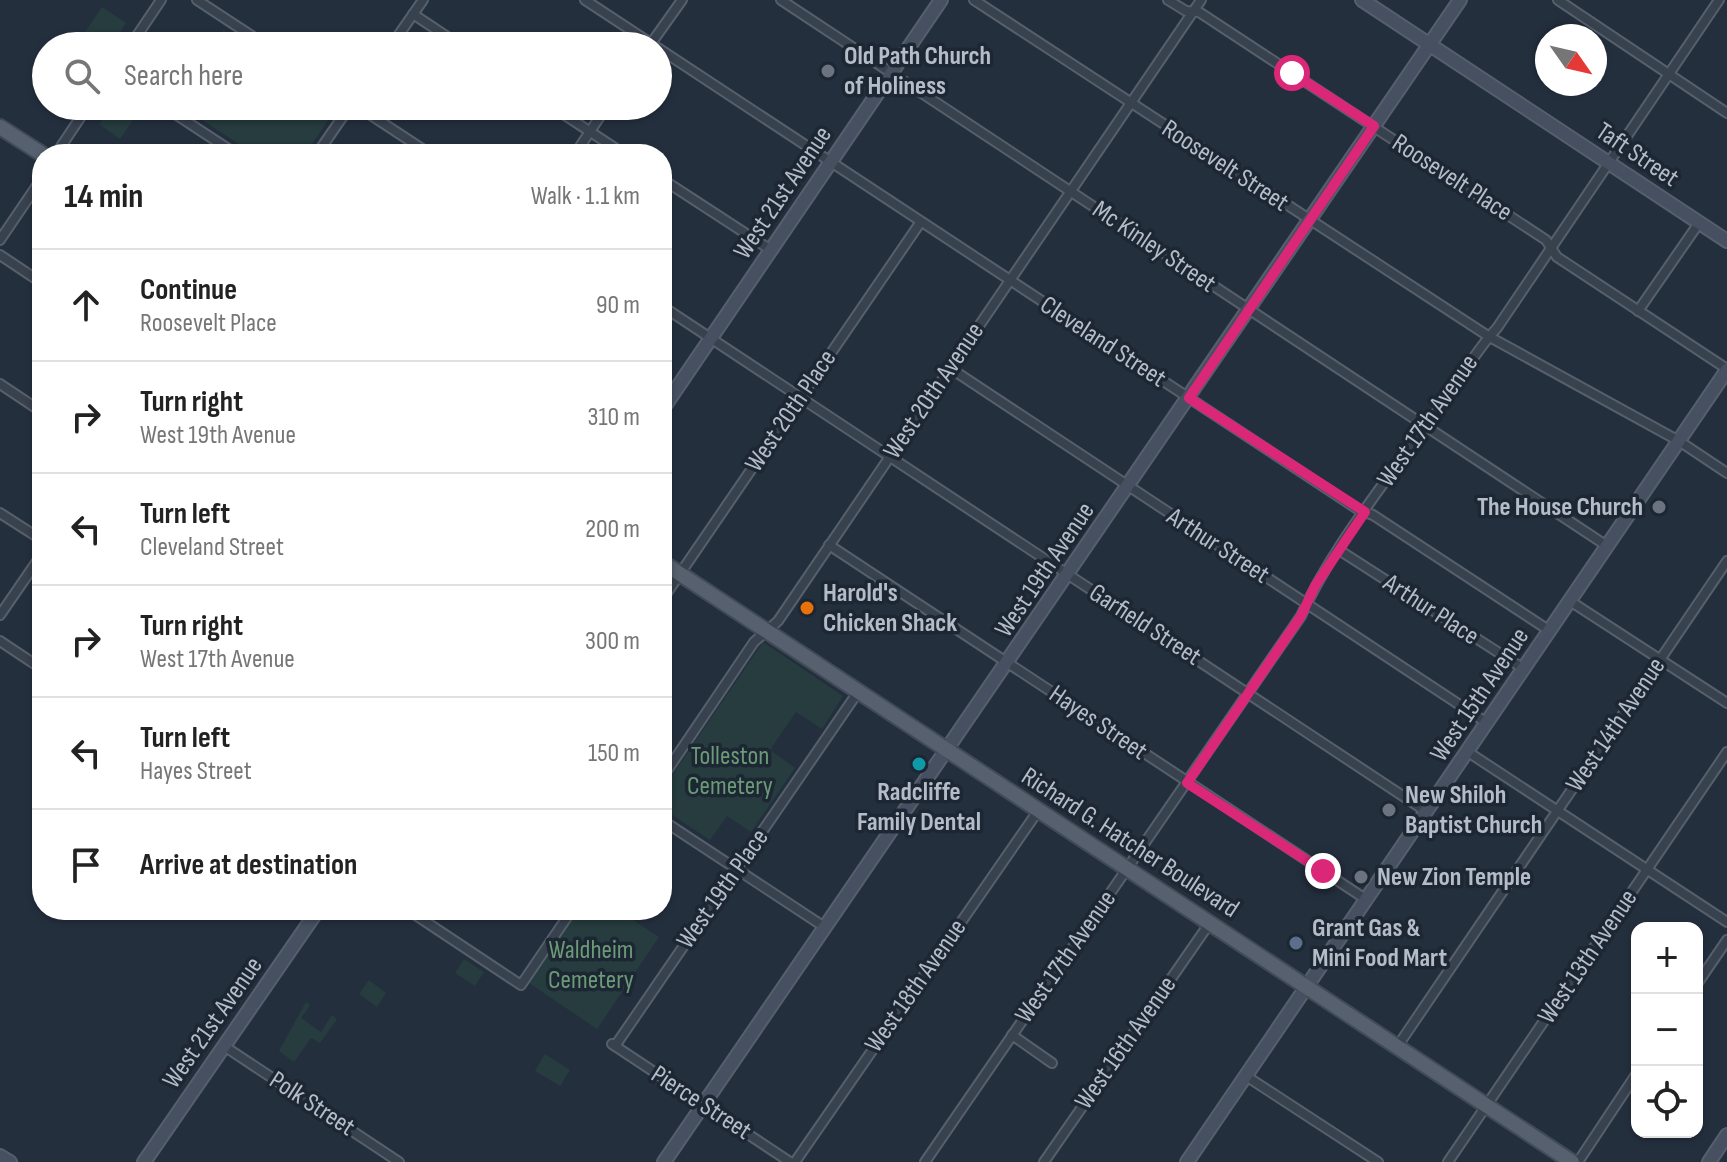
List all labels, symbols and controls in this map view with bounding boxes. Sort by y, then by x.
north arrow [1535,24,1607,96]
search box [32,32,672,120]
place label: Old Path Church of Holiness [844,41,991,102]
icon: search [60,54,104,98]
route start [1274,55,1310,91]
text: Search here [124,58,243,94]
marker: Old Path Church of Holiness [819,62,837,80]
street label: Roosevelt Street [1156,114,1294,219]
street label: Taft Street [1590,116,1684,194]
street label: West 21st Avenue [727,121,839,265]
street label: Roosevelt Place [1386,128,1518,228]
text: 14 min [64,176,143,217]
text: Walk · 1.1 km [531,181,640,212]
street label: Mc Kinley Street [1087,194,1222,300]
text: Continue [140,272,237,308]
icon: ahead [64,283,108,327]
text: 90 m [596,290,640,321]
street label: Cleveland Street [1034,290,1172,394]
text: Roosevelt Place [140,308,277,339]
street label: West 20th Avenue [877,317,991,465]
street label: West 20th Place [739,344,843,478]
street label: West 17th Avenue [1371,349,1485,493]
text: Turn right [140,384,243,420]
icon: right [64,395,108,439]
text: 310 m [588,402,640,433]
text: West 19th Avenue [140,420,296,451]
place label: The House Church [1477,492,1643,523]
text: Turn left [140,496,230,532]
street label: West 19th Avenue [989,497,1101,643]
marker: The House Church [1650,498,1668,516]
street label: Arthur Street [1160,501,1275,591]
icon: left [64,507,108,551]
text: 200 m [585,514,640,545]
text: Cleveland Street [140,532,284,563]
street label: Arthur Place [1377,567,1485,652]
street label: Garfield Street [1083,577,1207,673]
place label: Harold's Chicken Shack [823,578,957,639]
marker: Harold's Chicken Shack [798,599,816,617]
text: Turn right [140,608,243,644]
icon: right [64,619,108,663]
street label: West 15th Avenue [1424,622,1536,768]
text: 300 m [585,626,640,657]
text: West 17th Avenue [140,644,295,675]
street label: West 14th Avenue [1560,652,1672,798]
street label: Hayes Street [1043,679,1153,767]
text: Turn left [140,720,230,756]
icon: left [64,731,108,775]
text: 150 m [588,738,640,769]
park label: Tolleston Cemetery [687,741,773,802]
marker: Radcliffe Family Dental [910,755,928,773]
text: Hayes Street [140,756,252,787]
street label: Richard G. Hatcher Boulevard [1016,761,1244,925]
place label: Radcliffe Family Dental [857,777,981,838]
place label: New Shiloh Baptist Church [1405,780,1542,841]
marker: New Shiloh Baptist Church [1380,801,1398,819]
street label: West 19th Place [670,823,776,955]
icon: arrive [64,843,108,887]
text: Arrive at destination [140,847,357,883]
route end [1305,853,1341,889]
place label: New Zion Temple [1377,862,1531,893]
marker: New Zion Temple [1352,868,1370,886]
street label: West 13th Avenue [1532,884,1644,1030]
street label: West 17th Avenue [1009,885,1123,1029]
street label: West 18th Avenue [859,913,973,1059]
place label: Grant Gas & Mini Food Mart [1312,913,1447,974]
map controls [1631,922,1703,1138]
button: + [1631,922,1703,994]
marker: Grant Gas & Mini Food Mart [1287,934,1305,952]
park label: Waldheim Cemetery [548,935,634,996]
street label: West 21st Avenue [156,951,270,1095]
street label: West 16th Avenue [1069,970,1183,1116]
button: − [1631,994,1703,1066]
street label: Pierce Street [645,1059,757,1147]
street label: Polk Street [263,1065,361,1143]
button: locate [1631,1066,1703,1138]

